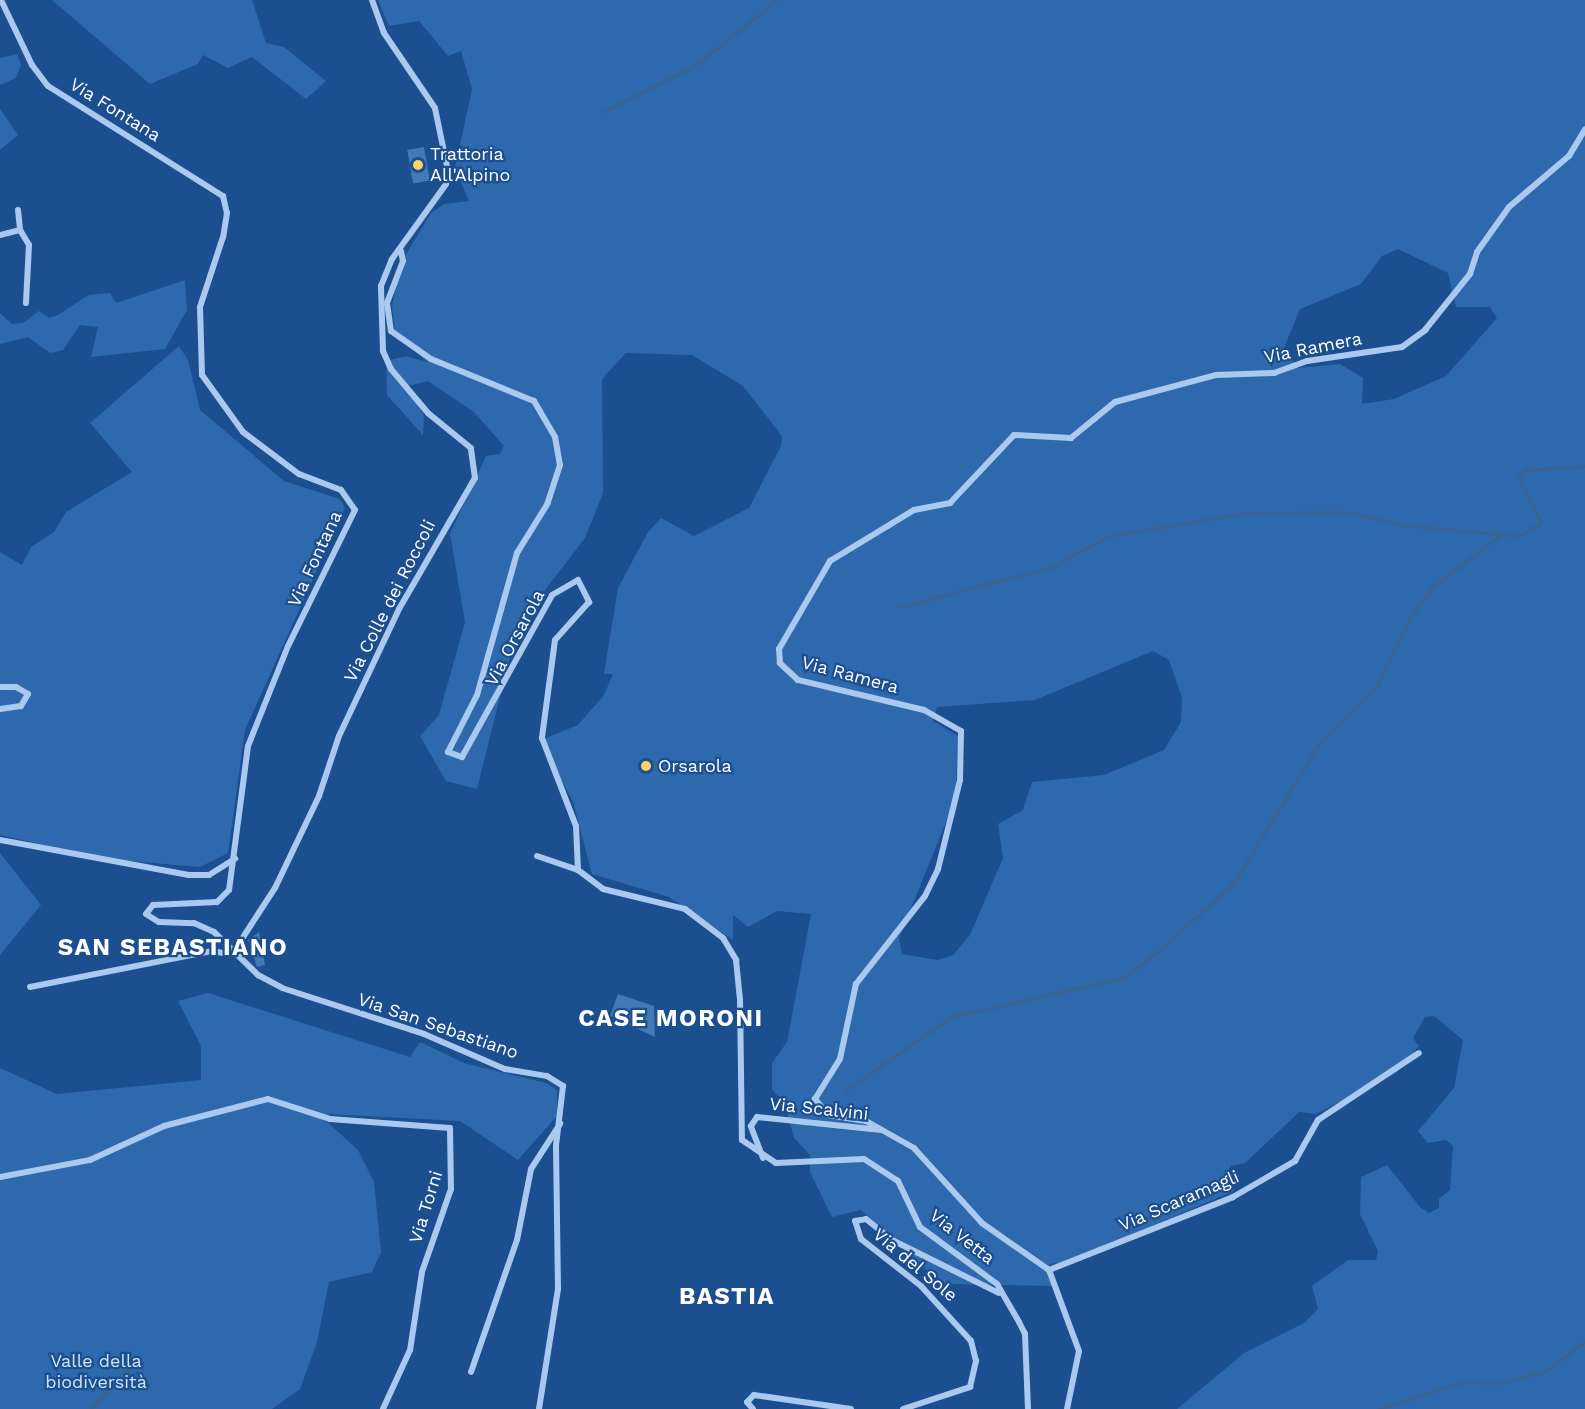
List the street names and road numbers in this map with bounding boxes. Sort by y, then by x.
street label: Via Fontana [65,73,165,147]
street label: Via Ramera [1262,328,1364,368]
street label: Via Fontana [283,507,347,611]
street label: Via Colle dei Roccoli [340,516,440,686]
street label: Via Orsarola [481,586,549,690]
street label: Via Ramera [799,652,901,698]
street label: Via San Sebastiano [355,988,521,1064]
street label: Via Scalvini [768,1093,870,1125]
street label: Via Scaramagli [1115,1166,1243,1236]
street label: Via Torni [405,1168,447,1246]
street label: Via Vetta [925,1205,999,1269]
street label: Via del Sole [868,1223,962,1307]

